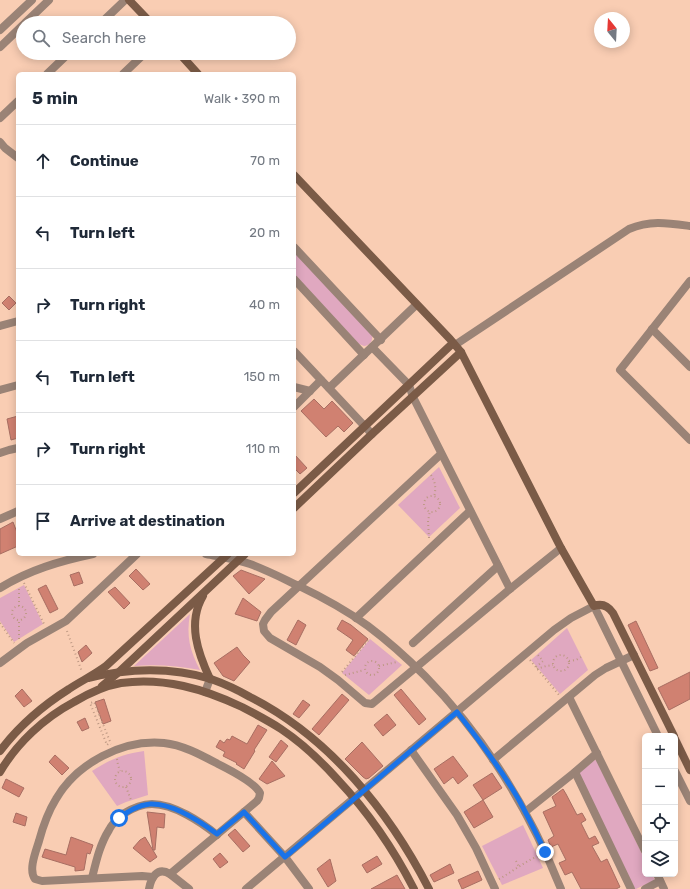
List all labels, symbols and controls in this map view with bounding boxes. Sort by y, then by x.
north arrow [594,12,630,48]
search box [16,16,296,60]
icon: search [30,27,52,49]
text: Search here [62,29,146,47]
text: 5 min [32,88,78,108]
text: Walk · 390 m [204,91,280,106]
icon: ahead [32,150,54,172]
text: Continue [70,152,139,170]
text: 70 m [250,153,280,168]
icon: left [32,222,54,244]
text: Turn left [70,224,135,242]
text: 20 m [249,225,280,240]
icon: right [32,294,54,316]
text: Turn right [70,296,145,314]
text: 40 m [249,297,280,312]
icon: left [32,366,54,388]
text: Turn left [70,368,135,386]
text: 150 m [244,369,280,384]
icon: right [32,438,54,460]
text: Turn right [70,440,145,458]
text: 110 m [246,441,280,456]
icon: arrive [32,510,54,532]
text: Arrive at destination [70,512,225,530]
map controls [642,733,678,877]
button: + [642,733,678,769]
button: − [642,769,678,805]
button: locate [642,805,678,841]
route start [110,809,128,827]
button: layers [642,841,678,877]
route end [536,843,554,861]

